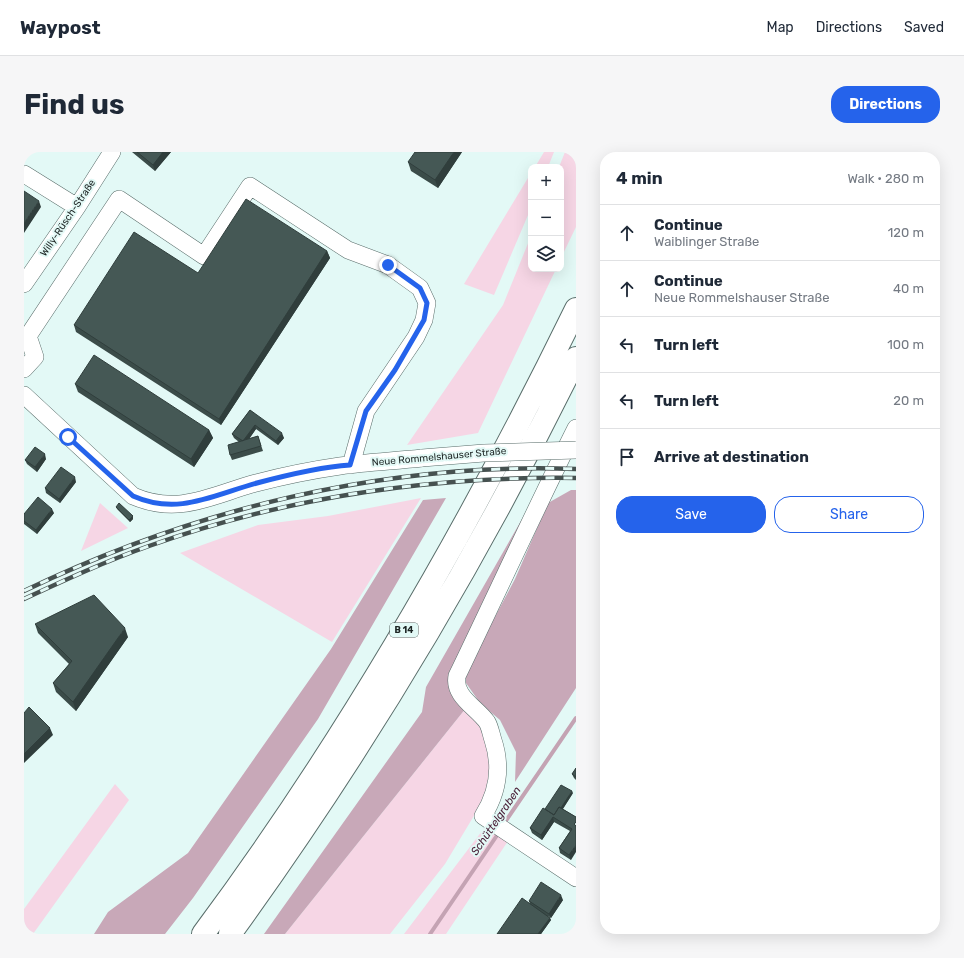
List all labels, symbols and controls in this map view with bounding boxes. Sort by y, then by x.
text: Waypost [20,16,101,39]
text: Map [767,19,794,36]
text: Directions [816,19,882,36]
text: Saved [904,19,944,36]
button: Directions [831,86,940,123]
text: Find us [24,88,124,121]
map controls [528,164,564,272]
button: + [528,164,564,200]
text: 4 min [616,168,663,188]
text: Walk · 280 m [847,171,924,186]
street label: Willy-Rüsch-Straße [38,177,98,259]
button: − [528,200,564,236]
text: Continue [654,216,723,234]
icon: ahead [616,222,638,244]
text: 120 m [888,225,924,240]
text: Waiblinger Straße [654,234,759,249]
button: layers [528,236,564,272]
route end [379,256,397,274]
text: Continue [654,272,723,290]
icon: ahead [616,278,638,300]
text: 40 m [893,281,924,296]
text: Neue Rommelshauser Straße [654,290,829,305]
icon: left [616,334,638,356]
text: Turn left [654,336,719,354]
text: 100 m [887,337,924,352]
icon: left [616,390,638,412]
text: Turn left [654,392,719,410]
text: 20 m [893,393,924,408]
route start [59,428,77,446]
street label: Neue Rommelshauser Straße [371,445,507,469]
icon: arrive [616,446,638,468]
text: Arrive at destination [654,448,809,466]
button: Save [616,496,766,533]
button: Share [774,496,924,533]
road number: B 14 [390,623,418,637]
water label: Schüttelgraben [468,784,524,858]

